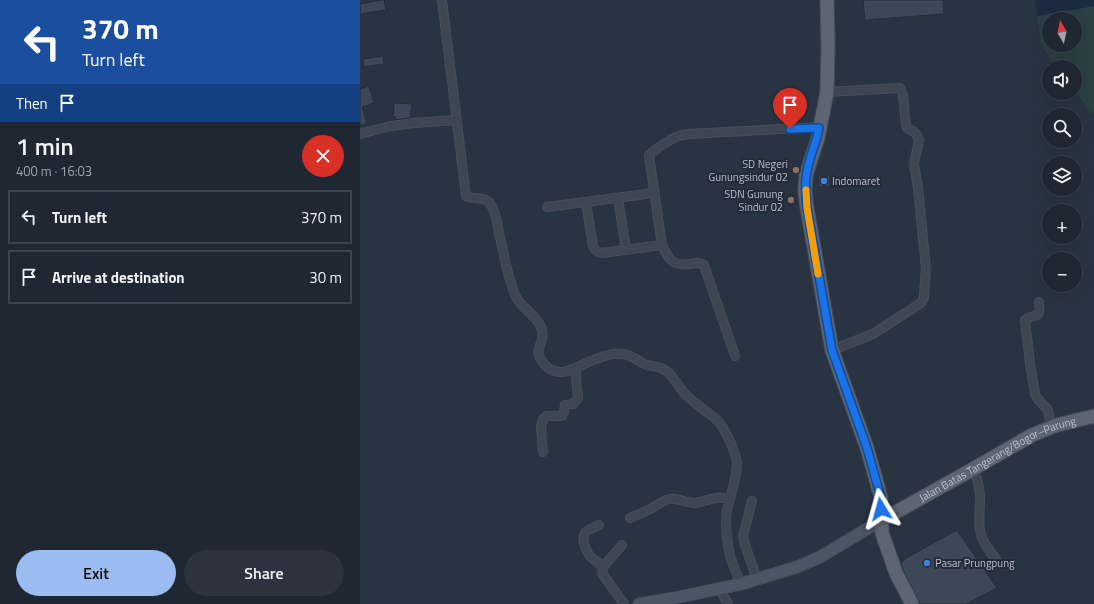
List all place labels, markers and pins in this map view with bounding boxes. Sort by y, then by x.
pin [773,88,807,129]
place label: SD Negeri Gunungsindur 02 [708,156,788,185]
marker: SD Negeri Gunungsindur 02 [791,165,801,175]
place label: Indomaret [832,173,880,189]
marker: Indomaret [819,176,829,186]
place label: SDN Gunung Sindur 02 [724,186,783,215]
marker: SDN Gunung Sindur 02 [786,195,796,205]
place label: Pasar Prungpung [935,555,1015,571]
marker: Pasar Prungpung [922,558,932,568]

